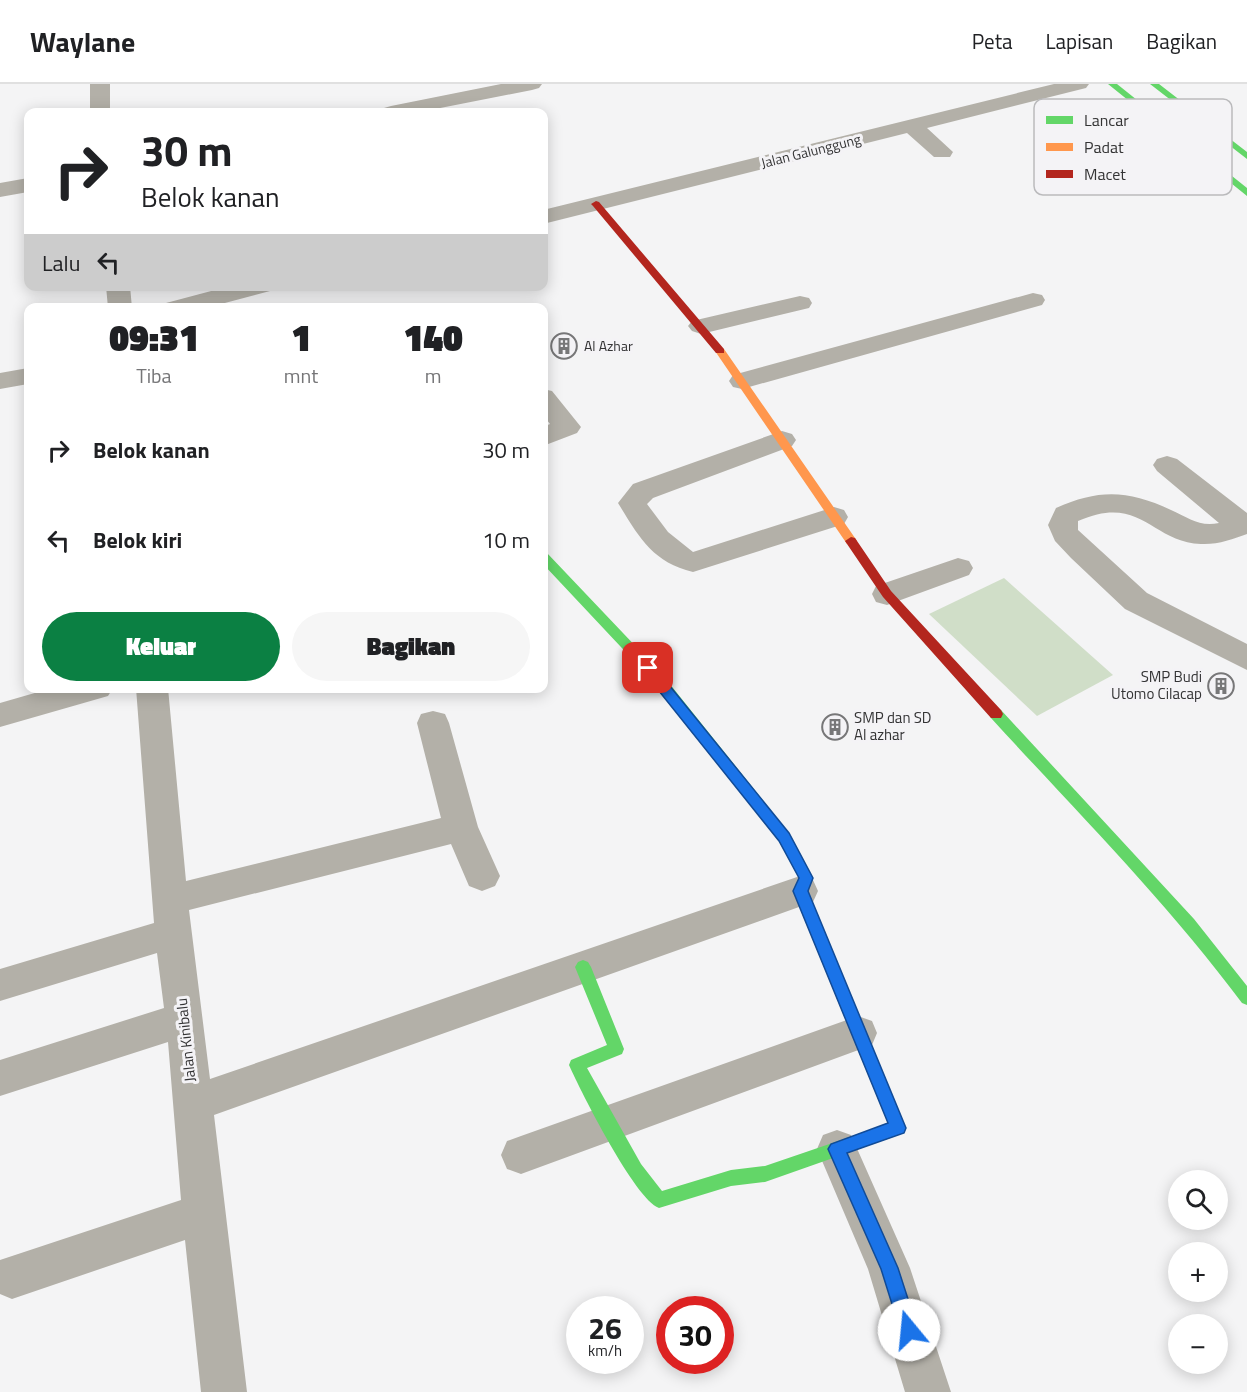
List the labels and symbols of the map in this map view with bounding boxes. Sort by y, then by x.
legend [1034,99,1232,195]
text: Lancar [1084,108,1129,132]
street label: Jalan Galunggung [759,128,863,173]
text: Padat [1084,135,1124,159]
text: Macet [1084,162,1126,186]
building icon: Al Azhar [549,331,579,361]
place label: Al Azhar [584,335,633,356]
pin [622,642,673,693]
place label: SMP Budi Utomo Cilacap [1111,665,1202,705]
building icon: SMP Budi Utomo Cilacap [1206,671,1236,701]
place label: SMP dan SD Al azhar [854,706,932,746]
building icon: SMP dan SD Al azhar [820,712,850,742]
street label: Jalan Kinibalu [170,997,201,1083]
speed limit sign: 30 [656,1296,734,1374]
position arrow [877,1298,941,1362]

